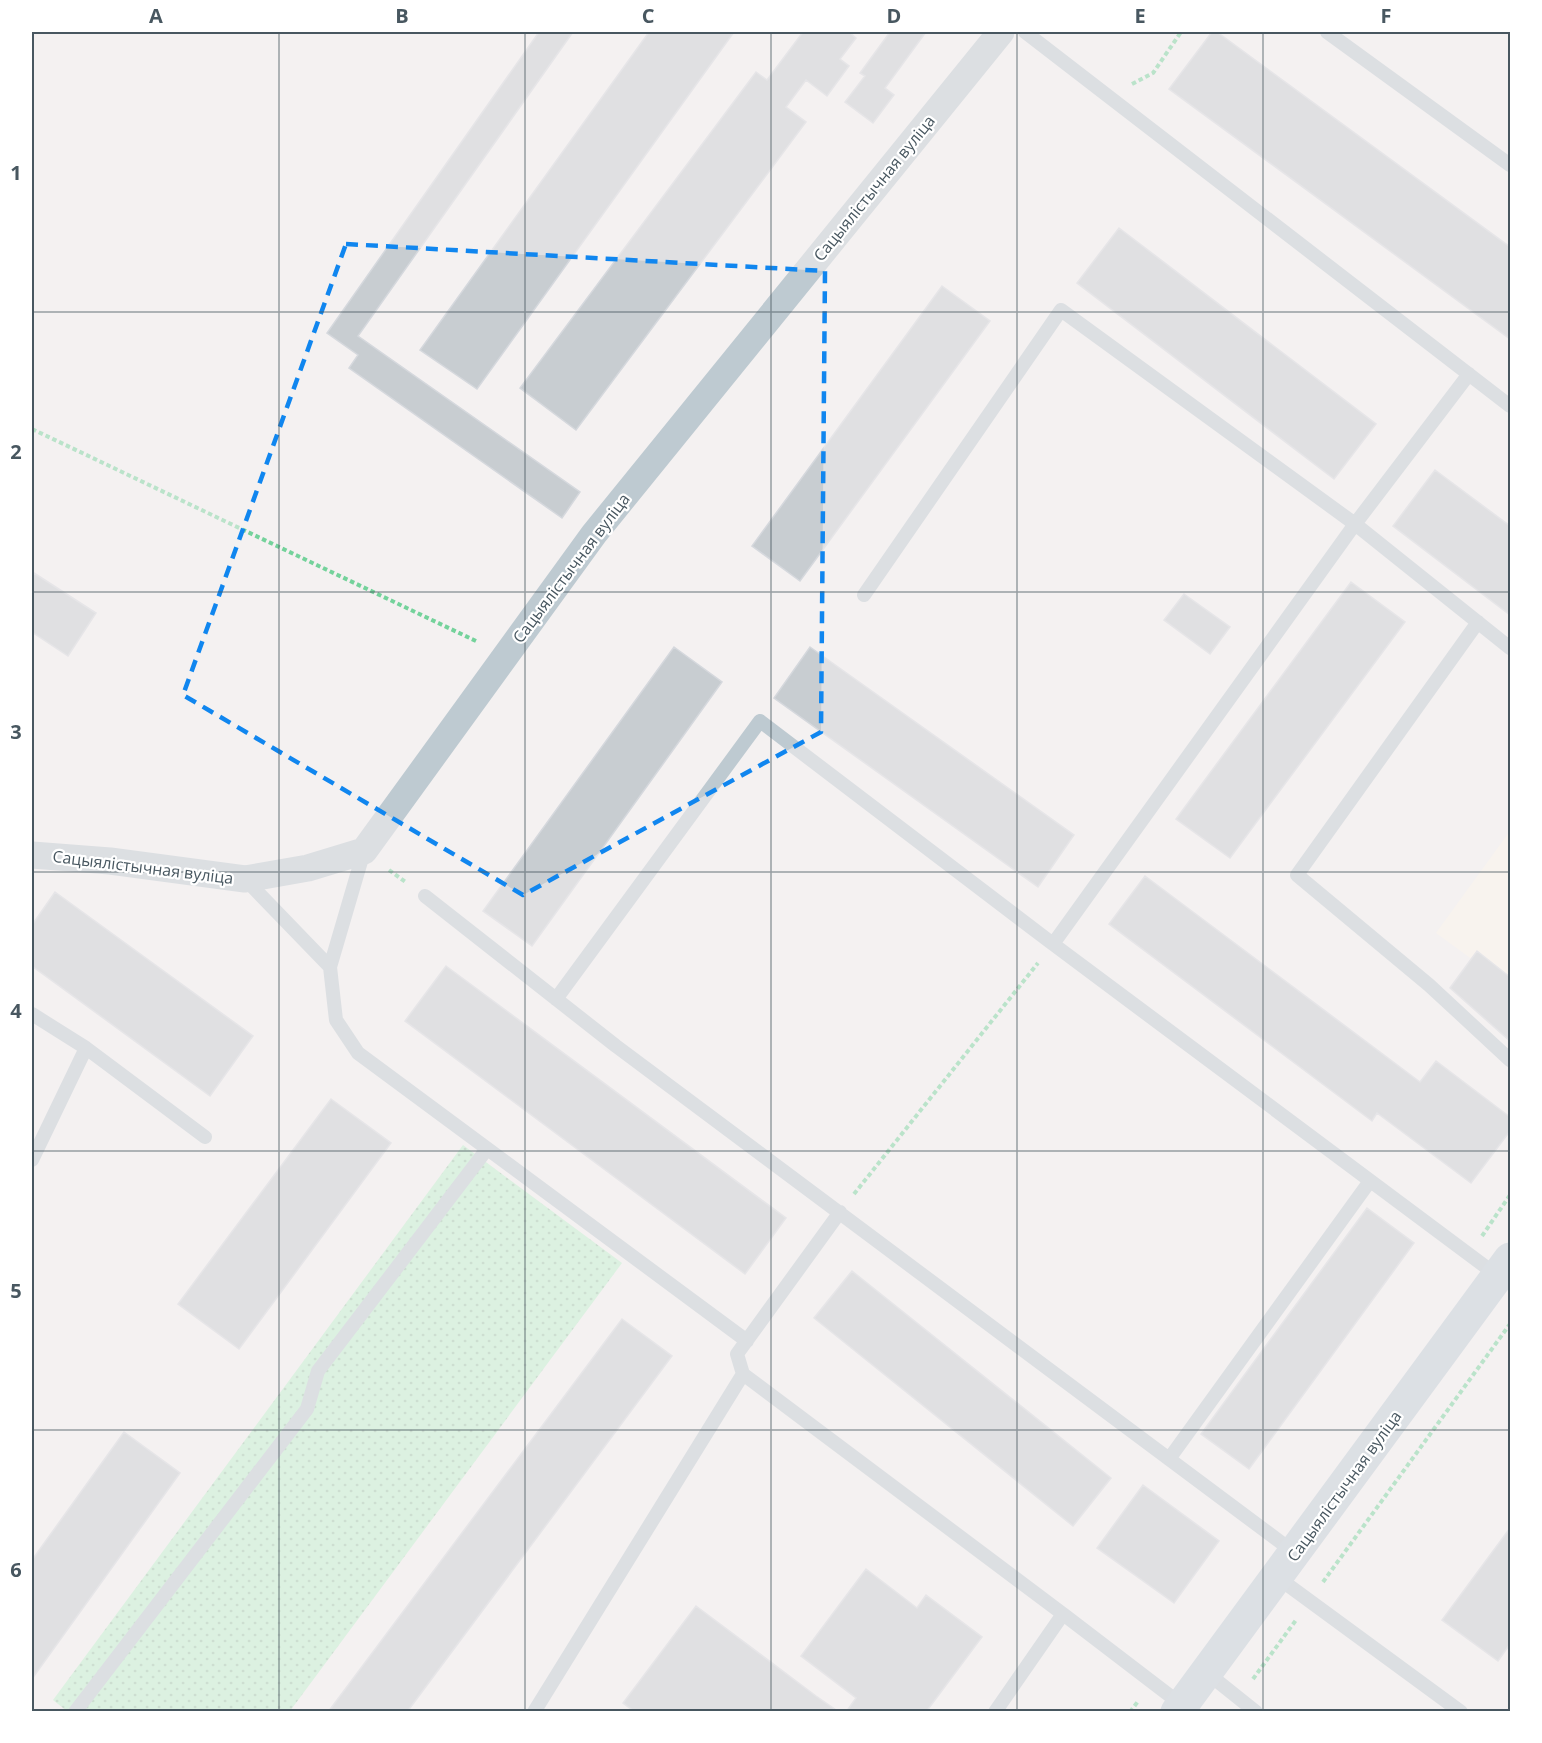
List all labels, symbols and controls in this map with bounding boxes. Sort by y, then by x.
text: A [149,2,163,29]
text: B [395,2,409,29]
text: C [642,2,655,29]
text: D [887,2,901,29]
text: E [1134,2,1146,29]
text: F [1381,2,1391,29]
street label: Сацыялістычная вуліца [808,110,940,266]
text: 1 [10,159,22,186]
text: 2 [10,438,22,465]
street label: Сацыялістычная вуліца [507,489,635,647]
text: 3 [10,718,22,745]
street label: Сацыялістычная вуліца [51,845,235,889]
text: 4 [10,997,22,1024]
text: 5 [10,1277,22,1304]
street label: Сацыялістычная вуліца [1282,1406,1406,1566]
text: 6 [10,1556,22,1583]

